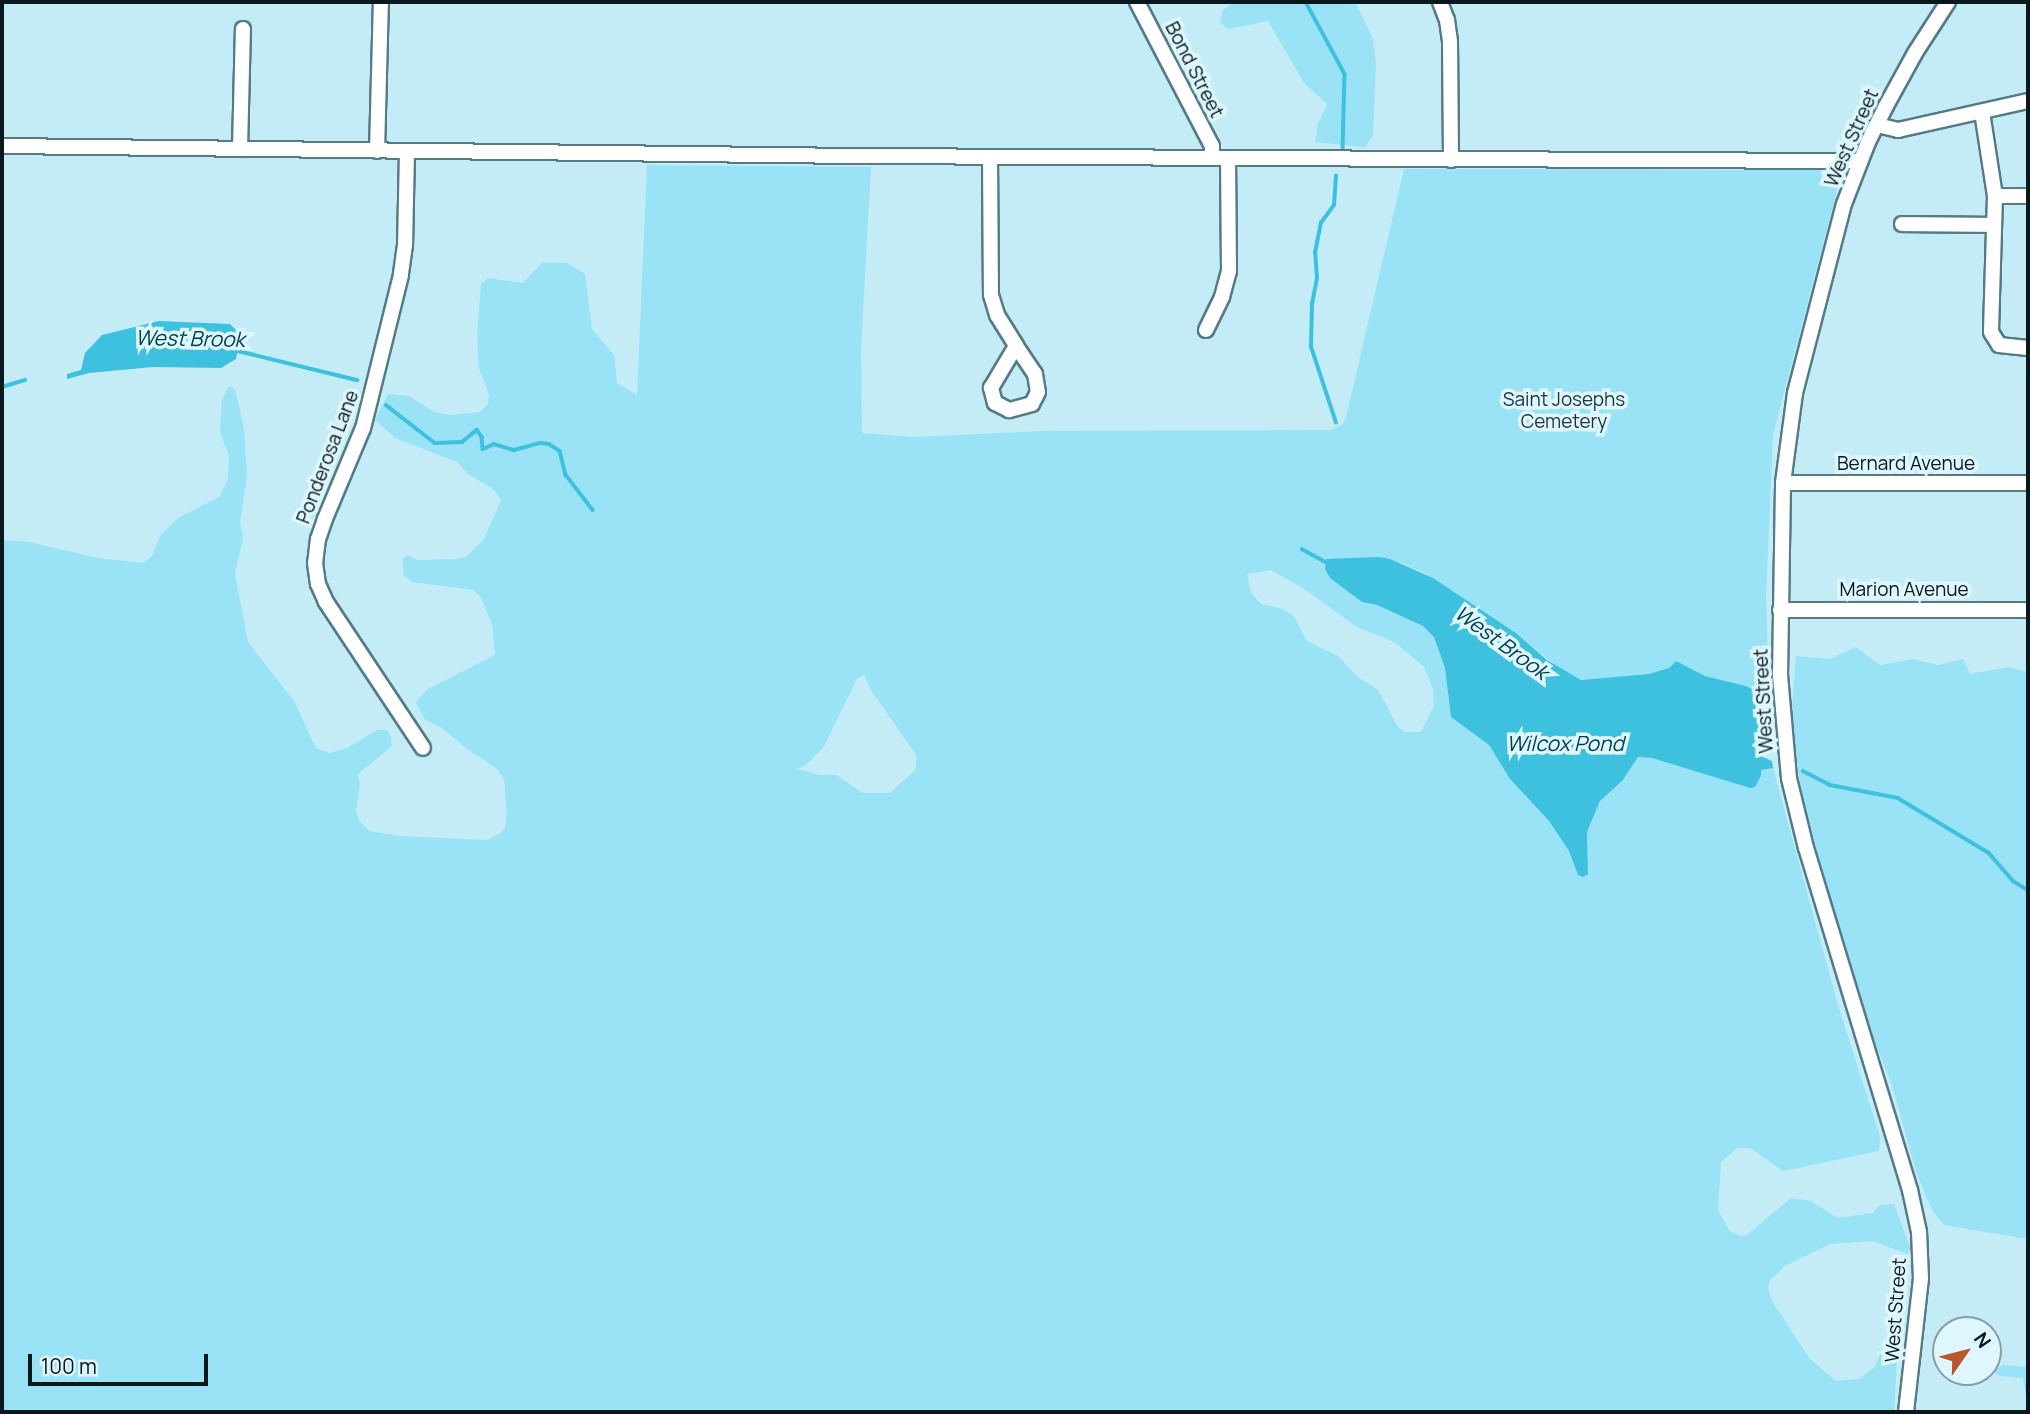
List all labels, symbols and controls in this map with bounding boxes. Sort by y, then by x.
street label: Bond Street [1160,18,1228,122]
street label: West Street [1820,85,1884,191]
water label: West Brook [135,324,245,352]
street label: Ponderosa Lane [292,387,364,527]
park label: Saint Josephs Cemetery [1503,389,1625,433]
street label: Bernard Avenue [1837,453,1975,475]
street label: Marion Avenue [1839,579,1969,601]
water label: West Brook [1450,600,1554,684]
street label: West Street [1750,648,1778,754]
water label: Wilcox Pond [1506,730,1624,756]
street label: West Street [1881,1257,1911,1363]
north arrow [1932,1316,2002,1386]
text: N [1968,1327,1997,1353]
scale bar [32,1340,212,1384]
text: 100 m [41,1352,97,1380]

